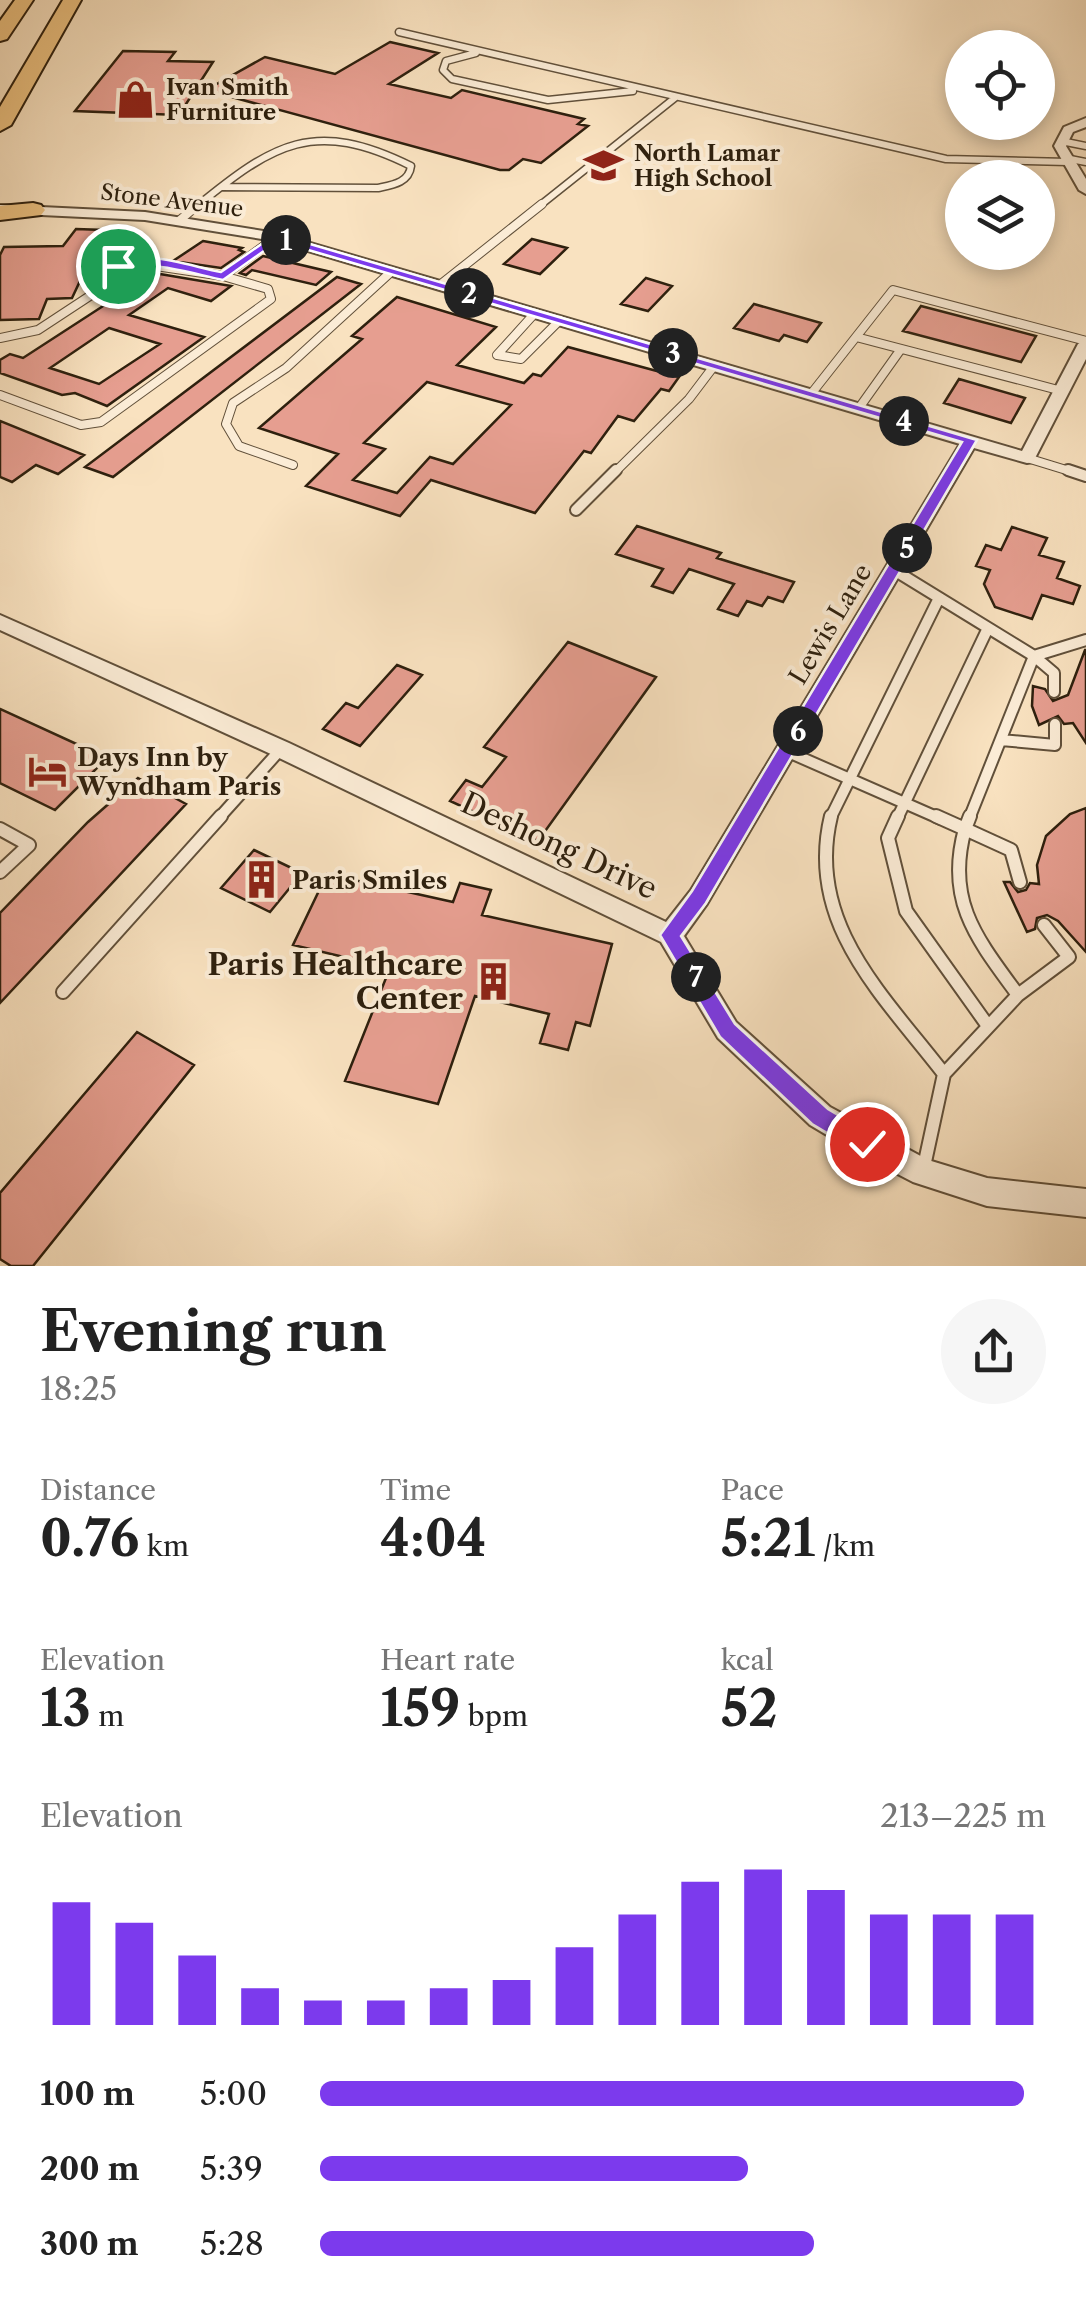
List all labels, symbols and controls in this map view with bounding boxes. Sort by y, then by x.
map controls [945,30,1055,270]
button: locate [945,30,1055,140]
place label: Ivan Smith Furniture [166,74,289,126]
shop icon: Ivan Smith Furniture [115,79,157,121]
place label: North Lamar High School [634,140,780,192]
school or university icon: North Lamar High School [583,145,625,187]
button: layers [945,160,1055,270]
street label: Stone Avenue [99,178,245,223]
pin: 1 [261,215,311,265]
text: 1 [280,223,292,257]
pin [76,224,161,309]
icon: arrive [91,239,146,294]
pin: 2 [444,268,494,318]
text: 2 [461,276,477,310]
pin: 3 [648,328,698,378]
text: 3 [665,336,681,370]
pin: 4 [879,396,929,446]
text: 4 [896,404,912,438]
pin: 5 [882,523,932,573]
text: 5 [899,531,915,565]
street label: Lewis Lane [782,558,878,690]
pin: 6 [773,706,823,756]
text: 6 [790,714,806,748]
place label: Days Inn by Wyndham Paris [76,742,281,802]
hotel icon: Days Inn by Wyndham Paris [26,750,68,792]
street label: Deshong Drive [455,784,663,907]
building icon: Paris Smiles [241,859,283,901]
place label: Paris Smiles [292,865,447,896]
place label: Paris Healthcare Center [208,946,463,1017]
pin: 7 [671,952,721,1002]
text: 7 [689,960,703,994]
building icon: Paris Healthcare Center [472,961,514,1003]
pin [825,1102,910,1187]
icon: check [840,1117,895,1172]
text: Evening run [40,1298,387,1365]
button: share [941,1299,1046,1404]
text: 18:25 [40,1369,117,1408]
text: Distance [40,1473,156,1507]
text: Time [380,1473,451,1507]
text: Pace [721,1473,784,1507]
text: 0.76 [40,1507,139,1569]
text: 4:04 [380,1507,486,1569]
text: 5:21 [721,1507,815,1569]
text: km [139,1529,189,1563]
text: /km [815,1529,875,1563]
text: Elevation [40,1643,165,1677]
text: Heart rate [380,1643,515,1677]
text: kcal [721,1643,774,1677]
text: 13 [40,1677,91,1739]
text: 159 [380,1677,460,1739]
text: 52 [721,1677,778,1739]
text: m [91,1699,124,1733]
text: bpm [460,1699,528,1733]
text: Elevation [40,1796,183,1835]
text: 213–225 m [880,1796,1046,1835]
text: 100 m [40,2074,135,2113]
text: 5:00 [200,2074,267,2113]
text: 200 m [40,2149,140,2188]
text: 5:39 [200,2149,263,2188]
text: 300 m [40,2224,139,2263]
text: 5:28 [200,2224,264,2263]

